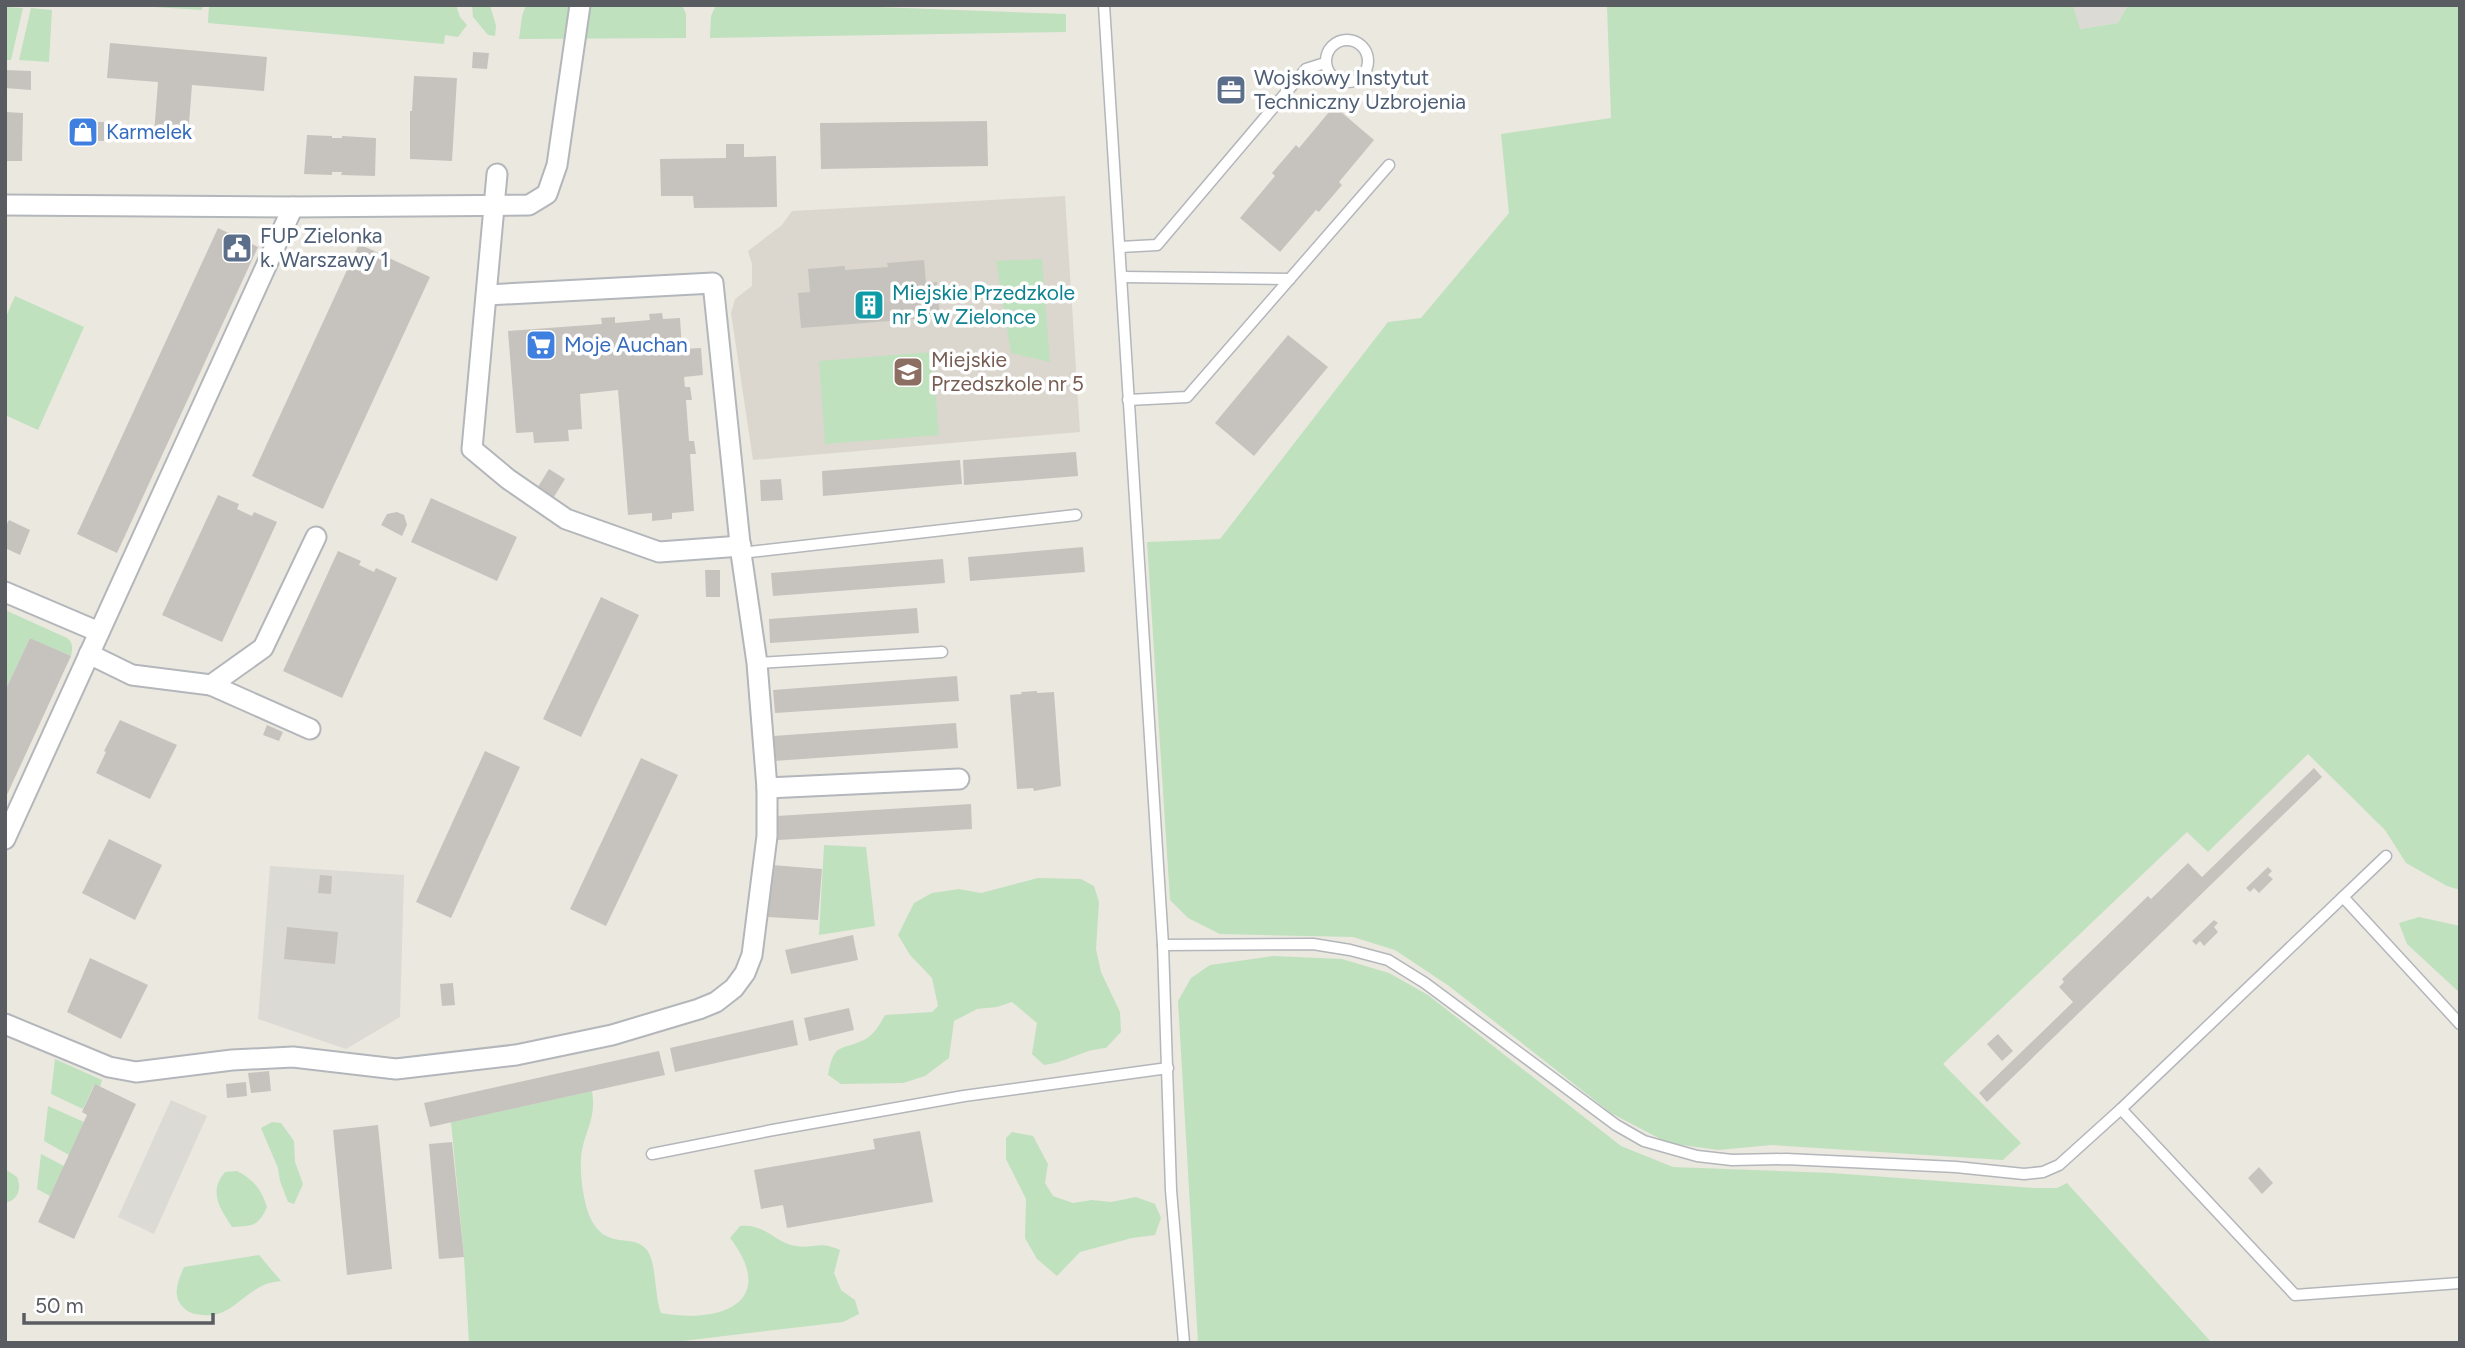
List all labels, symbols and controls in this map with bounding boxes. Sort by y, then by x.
place label: Wojskowy Instytut Techniczny Uzbrojenia [1254,65,1466,114]
office icon: Wojskowy Instytut Techniczny Uzbrojenia [1214,73,1248,107]
shop icon: Karmelek [66,115,100,149]
place label: Karmelek [106,119,193,144]
place label: FUP Zielonka k. Warszawy 1 [260,223,389,272]
public building icon: FUP Zielonka k. Warszawy 1 [220,231,254,265]
place label: Miejskie Przedzkole nr 5 w Zielonce [892,280,1075,329]
building icon: Miejskie Przedzkole nr 5 w Zielonce [852,288,886,322]
supermarket icon: Moje Auchan [524,328,558,362]
place label: Moje Auchan [564,332,688,357]
place label: Miejskie Przedszkole nr 5 [931,347,1084,396]
school or university icon: Miejskie Przedszkole nr 5 [891,355,925,389]
scale bar [24,1282,214,1326]
text: 50 m [35,1293,84,1318]

